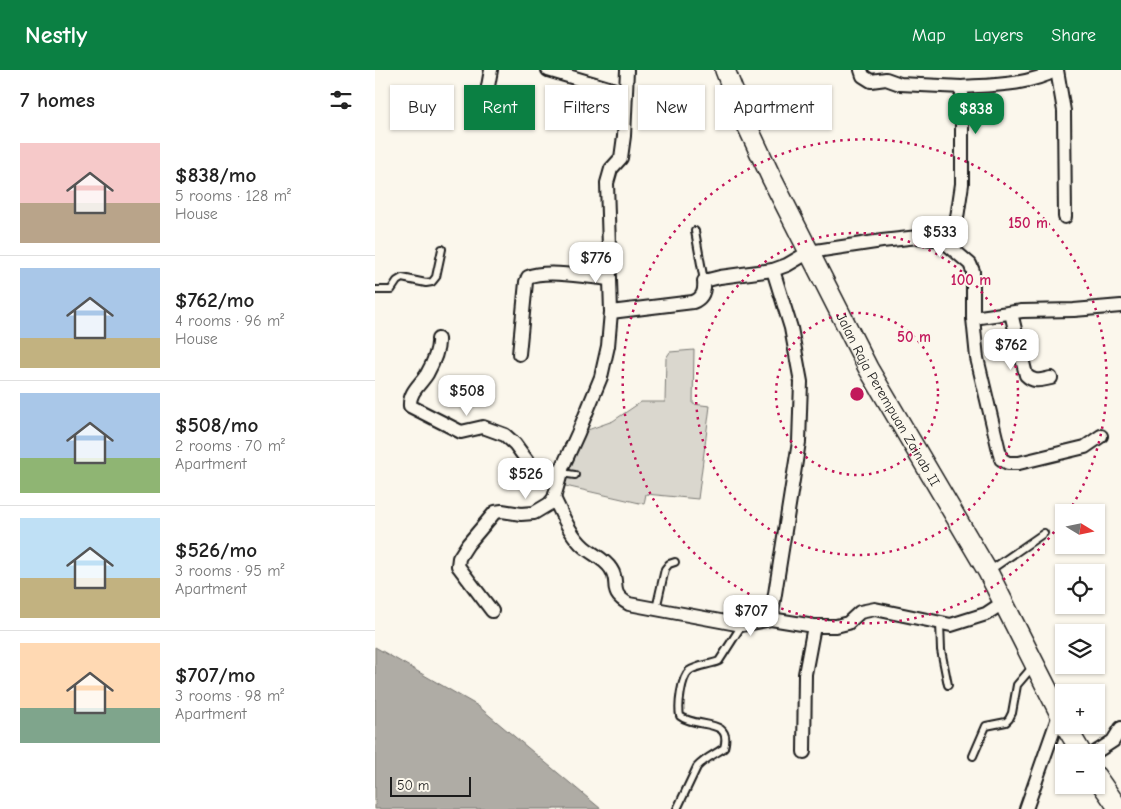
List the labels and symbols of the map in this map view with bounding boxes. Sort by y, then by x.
pin: $838 [946,92,1006,135]
text: 150 m [1008,214,1048,232]
pin: $533 [910,216,970,258]
pin: $776 [566,242,626,284]
text: 100 m [951,271,991,289]
street label: Jalan Raja Perempuan Zainab II [832,310,944,489]
text: 50 m [897,328,931,346]
pin: $762 [981,328,1041,371]
pin: $508 [437,374,497,417]
centre of rings [848,385,866,403]
pin: $526 [496,458,556,500]
north arrow [1055,504,1105,554]
pin: $707 [721,594,781,637]
scale bar [390,774,471,797]

